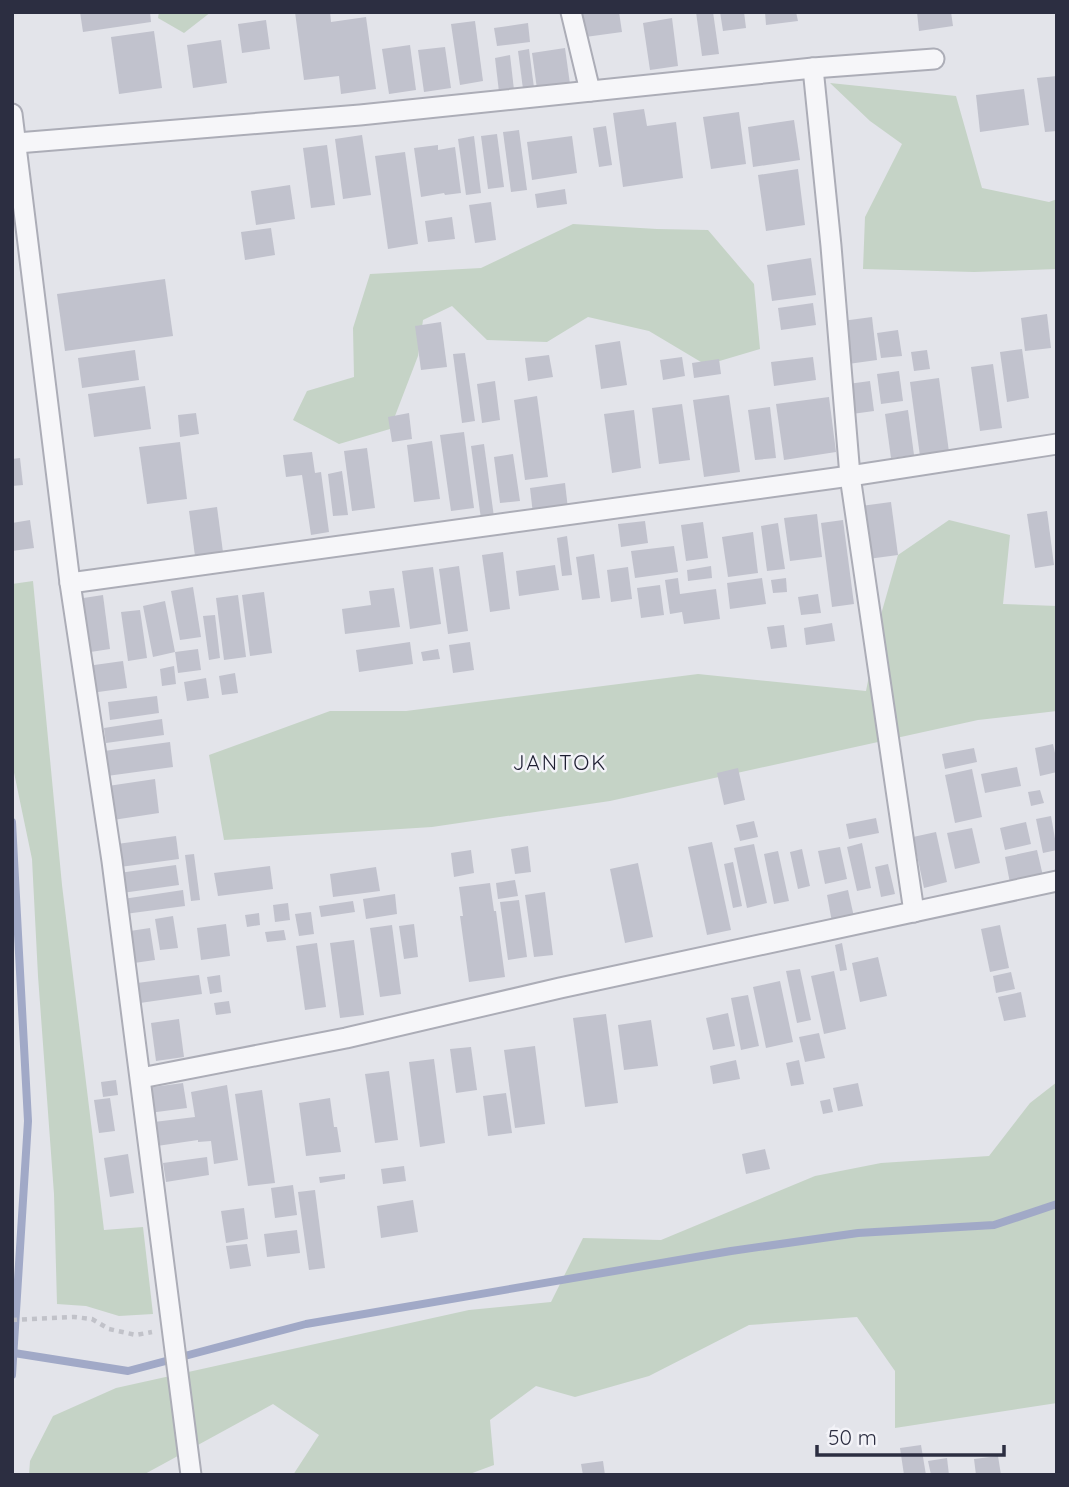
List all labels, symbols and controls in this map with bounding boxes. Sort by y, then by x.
district label: JANTOK [512,749,608,775]
scale bar [817,1414,1004,1458]
text: 50 m [828,1424,877,1450]

